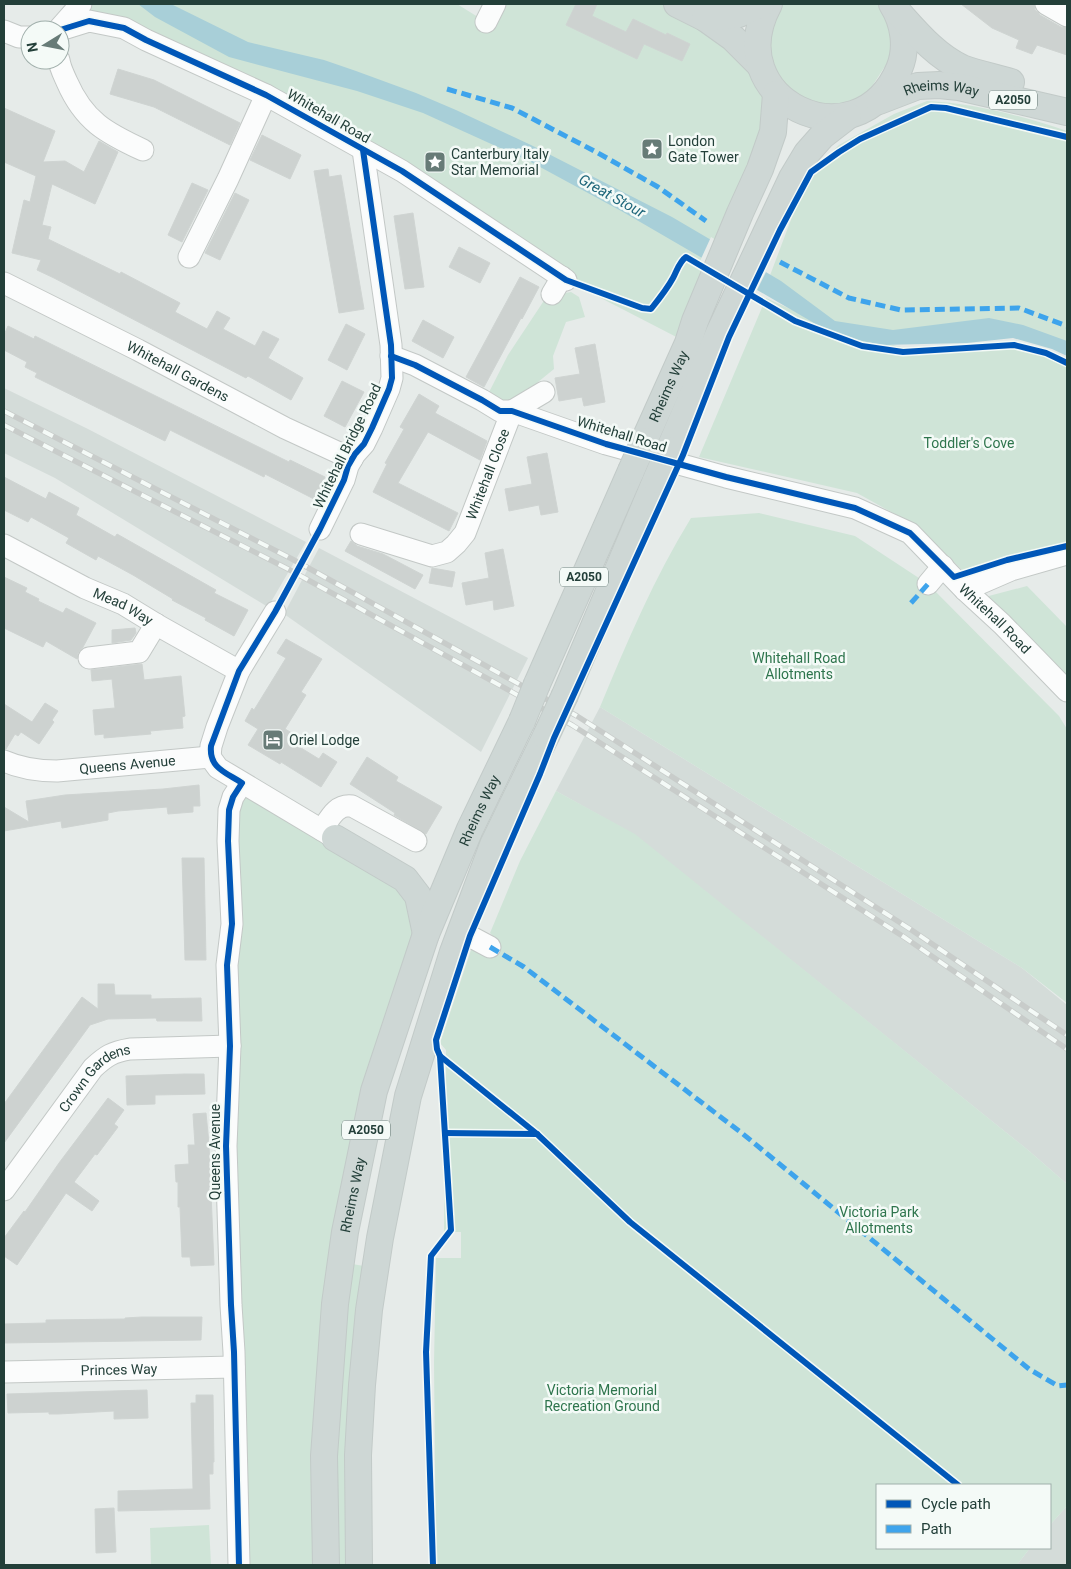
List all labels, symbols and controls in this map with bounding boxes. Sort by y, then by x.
north arrow [20,20,70,70]
text: N [23,41,41,54]
street label: Rheims Way [901,77,981,99]
street label: Whitehall Road [285,86,373,146]
road number: A2050 [989,90,1037,110]
place label: London Gate Tower [668,133,739,165]
place icon: London Gate Tower [640,137,664,161]
place label: Canterbury Italy Star Memorial [451,146,549,178]
place icon: Canterbury Italy Star Memorial [423,150,447,174]
water label: Great Stour [576,170,649,222]
street label: Whitehall Gardens [124,338,232,405]
street label: Rheims Way [646,348,692,424]
street label: Whitehall Bridge Road [310,381,384,511]
street label: Whitehall Road [575,413,669,455]
street label: Whitehall Close [463,426,512,522]
park label: Toddler's Cove [924,435,1014,451]
road number: A2050 [560,568,608,586]
street label: Whitehall Road [956,580,1034,657]
street label: Mead Way [91,584,156,629]
park label: Whitehall Road Allotments [752,650,846,682]
hotel icon: Oriel Lodge [261,728,285,752]
place label: Oriel Lodge [289,732,360,748]
street label: Queens Avenue [79,752,176,777]
street label: Rheims Way [456,772,503,848]
street label: Crown Gardens [55,1041,132,1115]
street label: Queens Avenue [207,1104,223,1200]
road number: A2050 [342,1120,390,1140]
street label: Rheims Way [337,1155,368,1234]
park label: Victoria Park Allotments [839,1204,920,1236]
street label: Princes Way [81,1361,158,1378]
park label: Victoria Memorial Recreation Ground [544,1382,660,1414]
legend [876,1484,1051,1549]
text: Cycle path [921,1495,991,1513]
text: Path [921,1520,952,1538]

